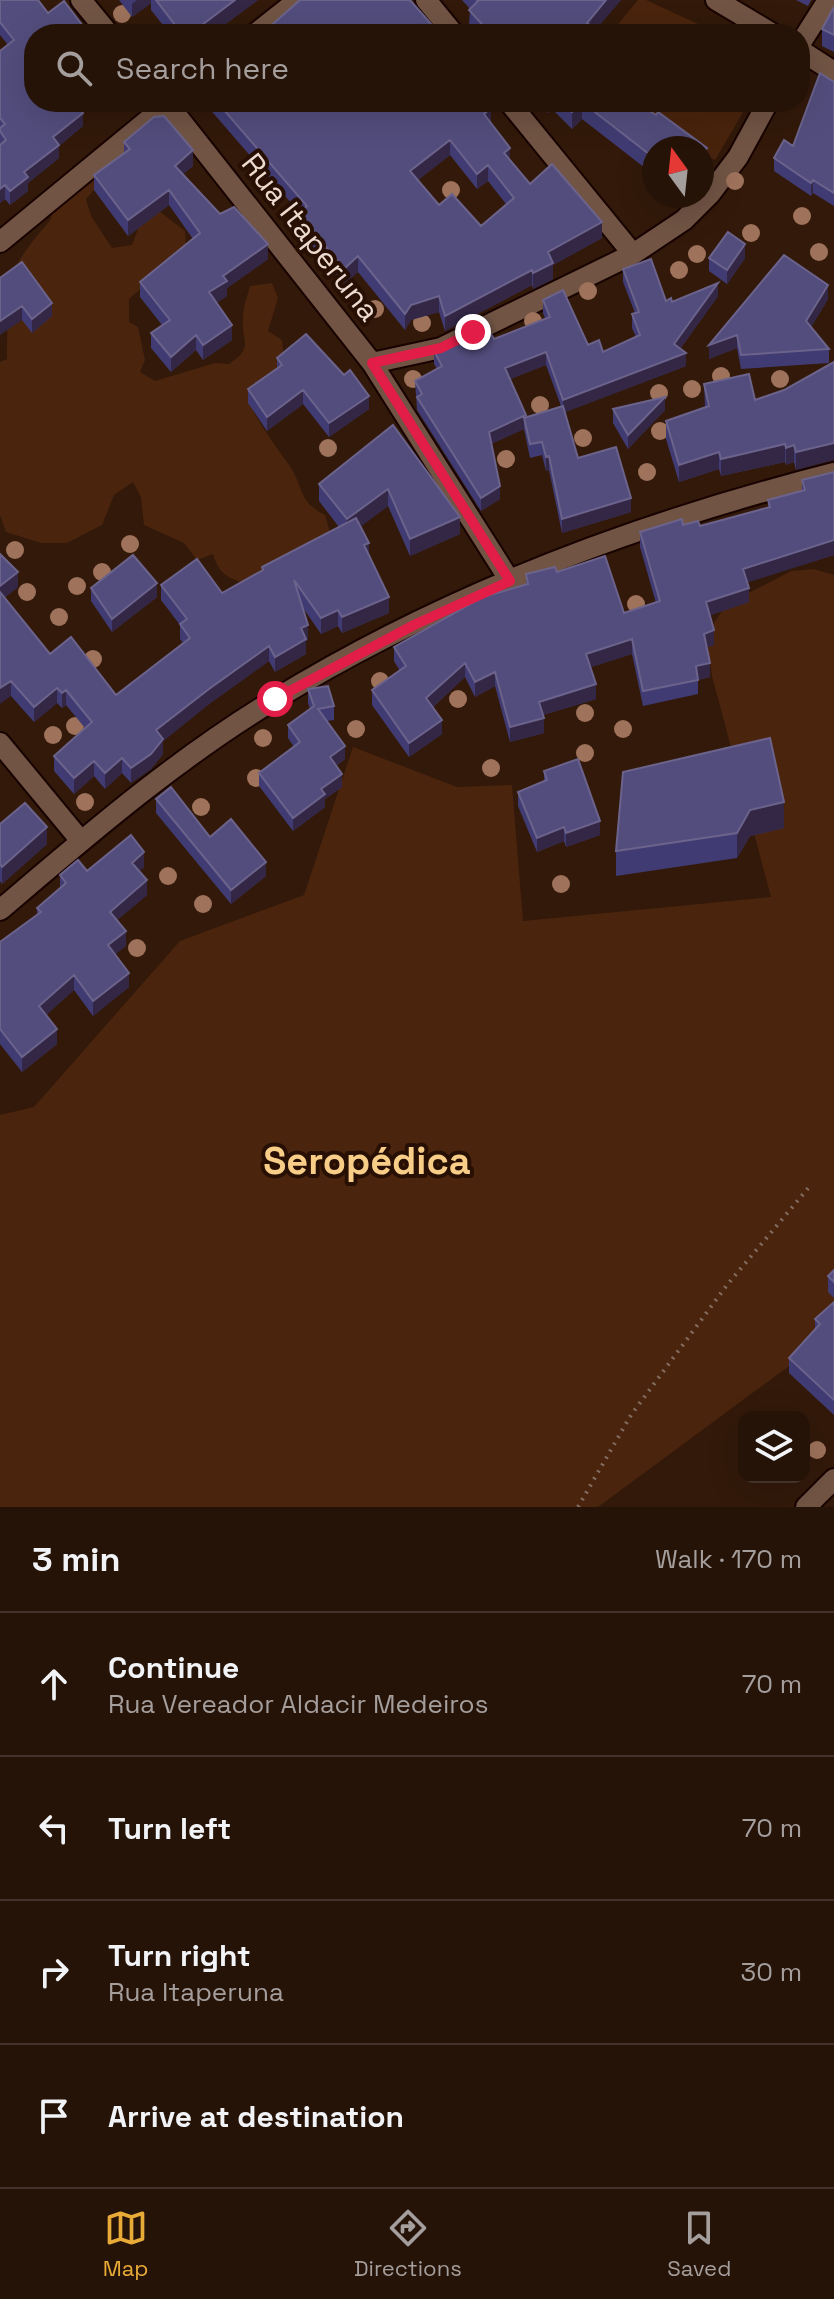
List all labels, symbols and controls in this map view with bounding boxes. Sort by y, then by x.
search box [24,24,810,112]
icon: search [52,46,96,90]
text: Search here [116,49,289,88]
north arrow [642,136,714,208]
street label: Rua Itaperuna [233,145,389,329]
route end [455,314,491,350]
route start [257,681,293,717]
district label: Seropédica [263,1137,471,1185]
map controls [738,1411,810,1483]
button: layers [738,1411,810,1483]
text: 3 min [32,1538,120,1581]
text: Walk · 170 m [655,1542,802,1576]
text: Continue [108,1648,239,1687]
icon: ahead [32,1662,76,1706]
text: 70 m [742,1667,802,1701]
text: Rua Vereador Aldacir Medeiros [108,1687,488,1721]
icon: left [32,1806,76,1850]
text: Turn left [108,1809,231,1848]
text: 70 m [742,1811,802,1845]
text: Turn right [108,1936,251,1975]
icon: right [32,1950,76,1994]
text: 30 m [741,1955,802,1989]
text: Rua Itaperuna [108,1975,284,2009]
icon: arrive [32,2094,76,2138]
text: Arrive at destination [108,2097,404,2136]
tab: Map [103,2206,149,2282]
tab: Directions [354,2206,462,2282]
tab: Saved [667,2206,731,2282]

